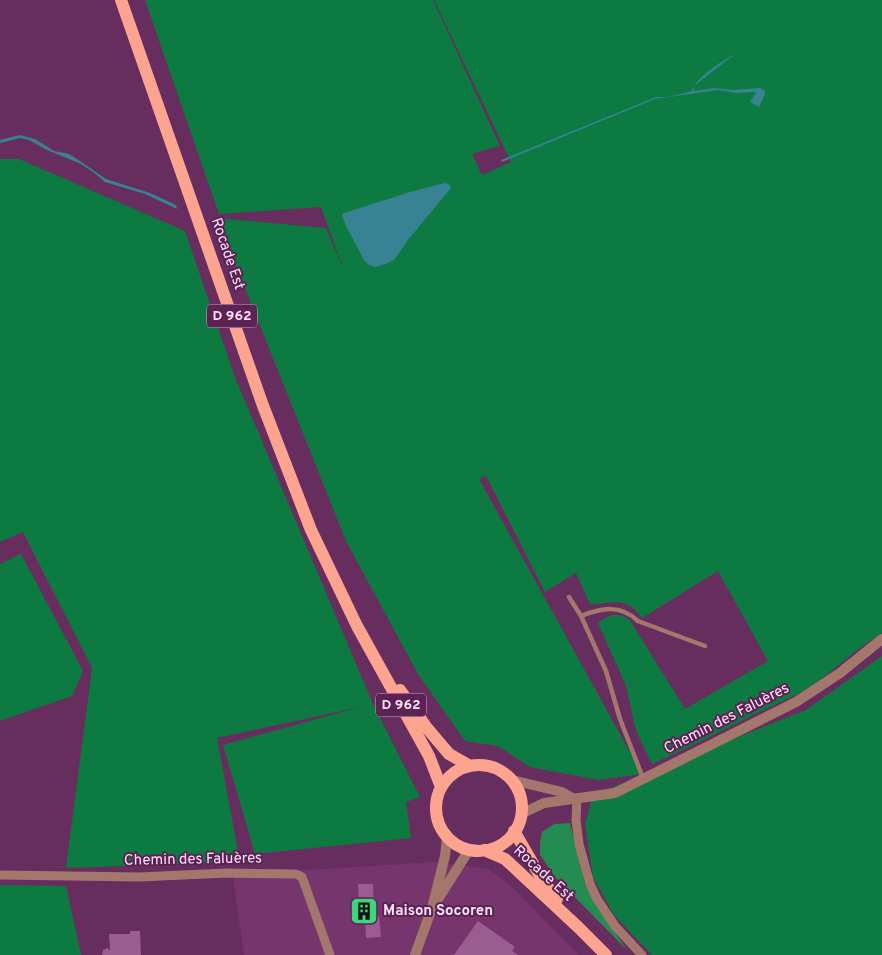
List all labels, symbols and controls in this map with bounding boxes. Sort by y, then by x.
street label: Rocade Est [206,215,248,293]
road number: D 962 [207,304,257,328]
street label: Chemin des Faluères [661,679,793,759]
road number: D 962 [376,694,426,716]
street label: Rocade Est [509,842,577,906]
street label: Chemin des Faluères [124,849,262,871]
building icon: Maison Socoren [349,896,379,926]
place label: Maison Socoren [383,902,493,921]

